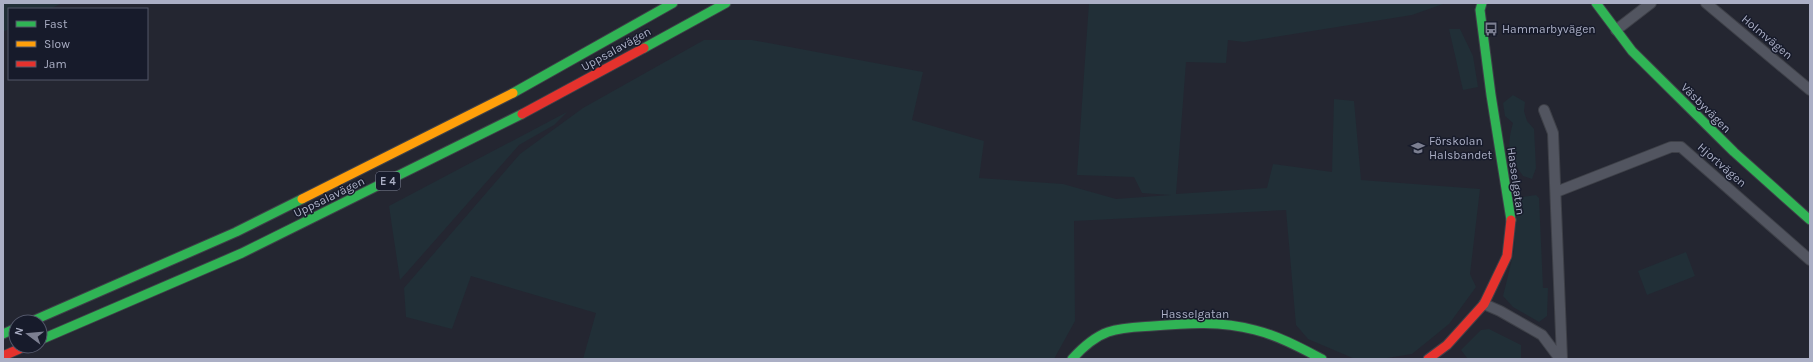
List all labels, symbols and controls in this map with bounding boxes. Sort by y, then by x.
legend [8,8,148,80]
street label: Holmvägen [1739,12,1795,62]
text: Fast [44,17,68,31]
bus stop icon: Hammarbyvägen [1483,21,1499,37]
place label: Hammarbyvägen [1502,22,1596,36]
street label: Uppsalavägen [579,24,653,74]
text: Slow [44,37,70,51]
text: Jam [44,57,67,71]
street label: Väsbyvägen [1678,80,1734,136]
place label: Förskolan Halsbandet [1429,134,1493,162]
school or university icon: Förskolan Halsbandet [1410,140,1426,156]
street label: Hjortvägen [1695,140,1749,190]
street label: Hasselgatan [1504,146,1528,216]
road number: E 4 [376,172,400,190]
street label: Uppsalavägen [291,174,367,220]
street label: Hasselgatan [1161,307,1229,321]
north arrow [8,314,48,354]
text: N [12,326,26,337]

